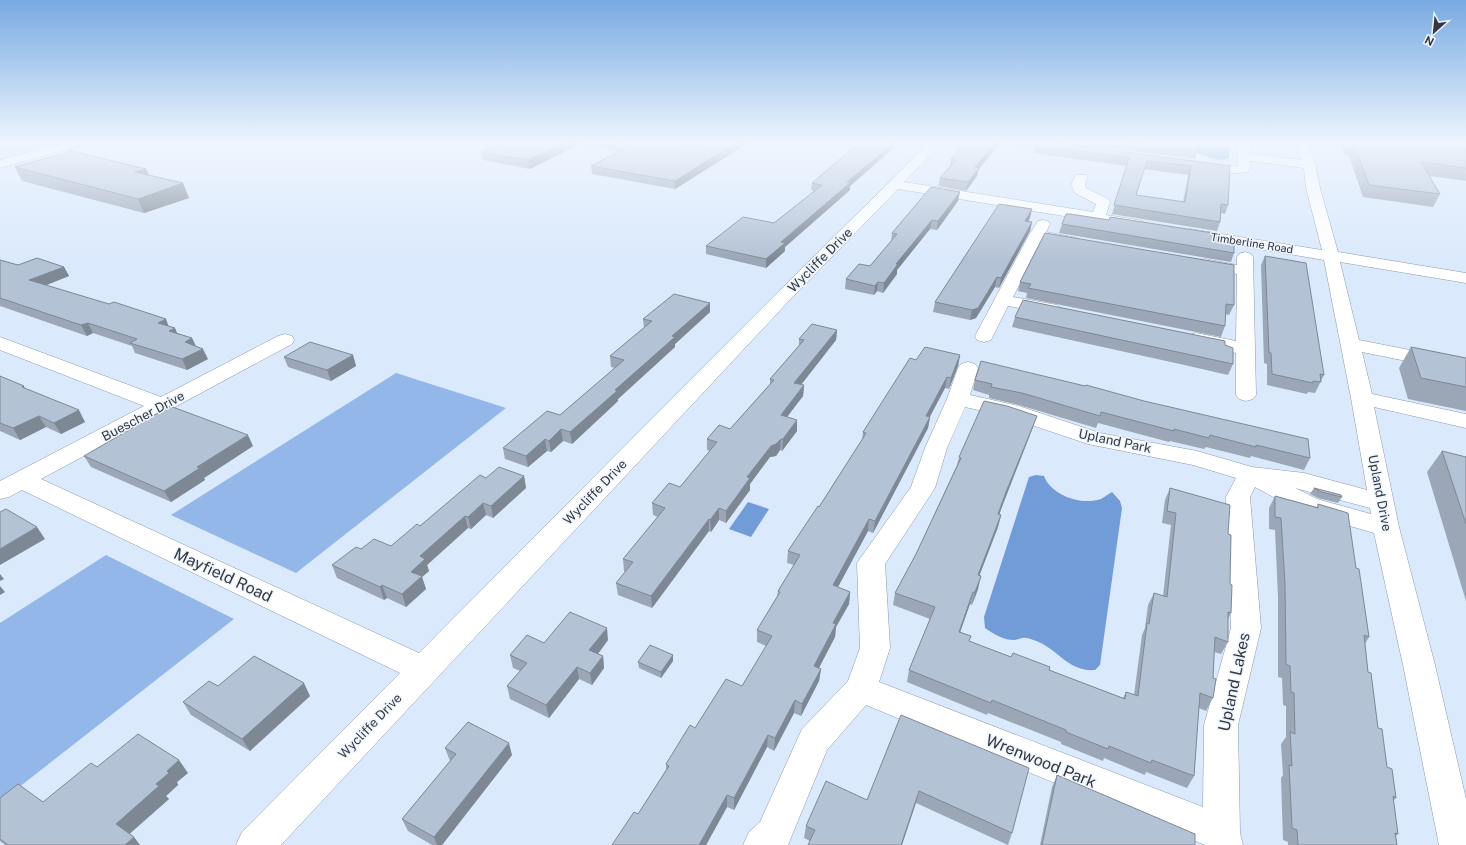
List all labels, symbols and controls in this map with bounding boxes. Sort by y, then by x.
north arrow [1414,12,1454,52]
text: N [1423,34,1436,48]
street label: Wycliffe Drive [785,225,855,295]
street label: Timberline Road [1210,231,1294,255]
street label: Buescher Drive [99,388,187,444]
street label: Upland Park [1077,426,1153,456]
street label: Upland Drive [1365,454,1395,532]
street label: Wycliffe Drive [560,456,630,528]
street label: Mayfield Road [171,544,275,606]
street label: Upland Lakes [1214,631,1254,733]
street label: Wycliffe Drive [335,690,405,762]
street label: Wrenwood Park [983,730,1099,792]

